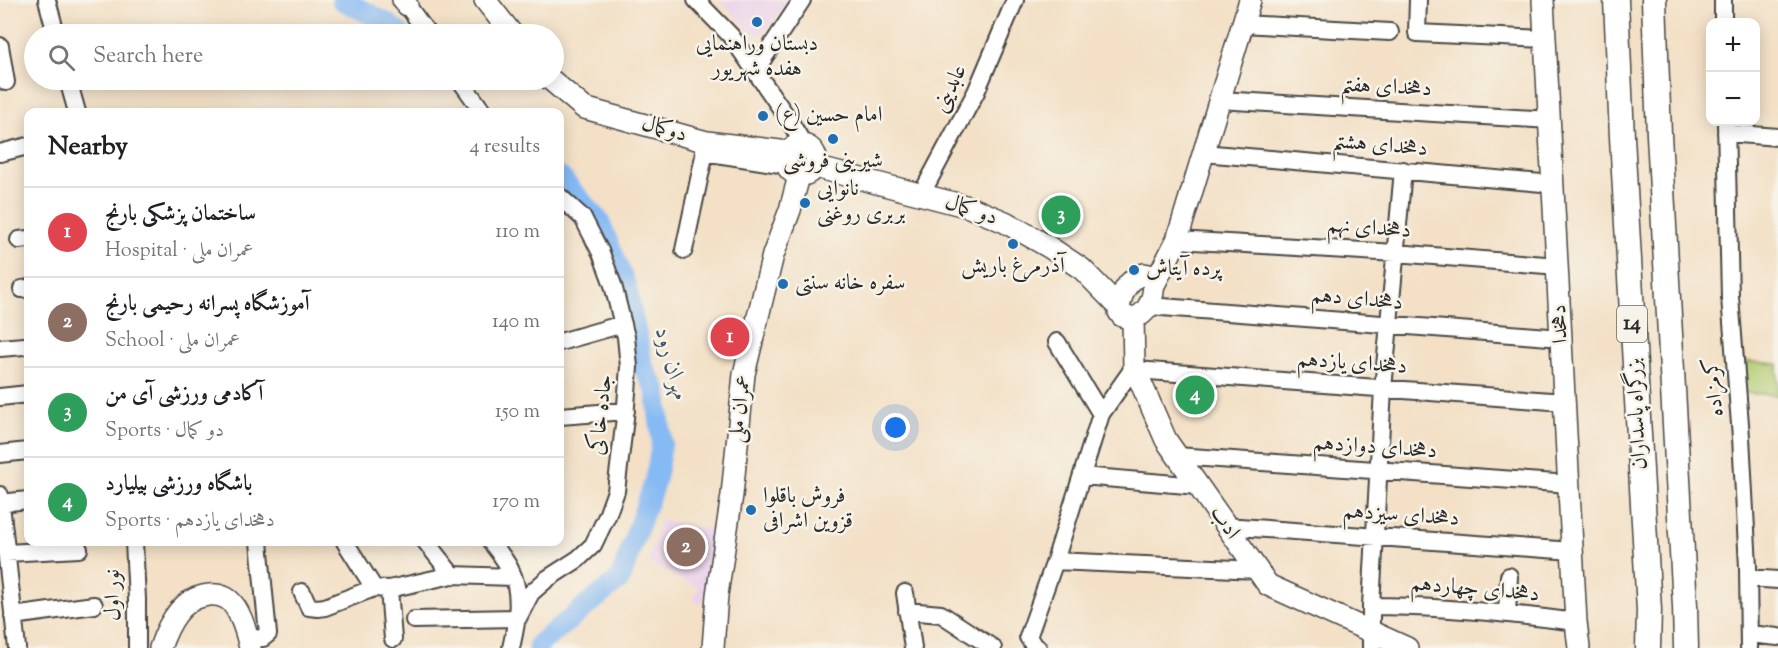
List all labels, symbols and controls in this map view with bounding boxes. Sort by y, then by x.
marker: دبستان وراهنمایی هفده شهریور [750,15,764,29]
map controls [1706,18,1760,126]
button: + [1706,18,1760,72]
search box [24,24,564,90]
place label: دبستان وراهنمایی هفده شهریور [696,29,818,86]
icon: search [45,41,78,74]
text: Search here [93,41,203,73]
street label: عابدینی [926,59,976,119]
street label: دهخدای هفتم [1339,70,1432,109]
button: − [1706,72,1760,126]
place label: امام حسین (ع) [775,100,883,133]
street label: دوکمال [637,108,691,152]
marker: امام حسین (ع) [756,109,770,123]
street label: دهخدای هشتم [1331,126,1429,169]
text: Nearby [48,129,128,166]
marker: شیرینی فروشی [826,132,840,146]
text: 4 results [469,133,540,162]
place label: شیرینی فروشی [783,146,883,178]
place label: نانوایی بربری روغنی [817,174,905,231]
street label: دو کمال [940,187,1002,235]
pin: 3 [1042,192,1080,238]
marker: نانوایی بربری روغنی [798,196,812,210]
text: ساختمان پزشکی بارنج [105,199,256,231]
street label: دهخدای نهم [1326,210,1412,250]
text: 1 [64,218,71,247]
text: 110 m [495,218,540,247]
text: Hospital · عمران ملی [105,237,254,266]
marker: آذرمرغ باریش [1006,237,1020,251]
place label: آذرمرغ باریش [961,251,1067,283]
place label: پرده‌ آیتاش [1146,254,1223,286]
marker: پرده‌ آیتاش [1127,263,1141,277]
place label: سفره خانه سنتی [795,268,906,300]
marker: سفره خانه سنتی [776,277,790,291]
street label: دهخدای دهم [1310,280,1404,322]
text: آموزشگاه پسرانه رحیمی بارنج [105,289,310,321]
street label: دهخدا [1544,304,1578,344]
road number: 14 [1617,306,1647,342]
text: 2 [63,308,72,337]
text: 140 m [492,308,540,337]
pin: 1 [710,314,750,360]
water label: مهران رود [645,323,697,405]
text: School · عمران ملی [105,327,240,356]
street label: دهخدای یازدهم [1296,344,1408,386]
street label: کرمزاده [1696,356,1734,418]
street label: بزرگراه پاسداران [1618,357,1657,471]
pin: 4 [1176,372,1214,418]
street label: جاده خاکی [582,373,622,457]
street label: عمران ملی [721,373,761,445]
text: آکادمی ورزشی آی من [105,379,263,411]
text: 3 [63,398,72,427]
text: 150 m [495,398,540,427]
your location [881,413,910,442]
text: Sports · دو کمال [105,417,224,446]
street label: دهخدای دوازدهم [1312,428,1438,470]
text: باشگاه ورزشی بیلیارد [105,469,253,501]
place label: فروش باقلوا قزوین اشرافی [763,481,853,538]
text: 4 [62,488,73,517]
text: 170 m [492,488,540,517]
street label: دهخدای سیزدهم [1342,496,1460,538]
street label: ادب [1201,499,1247,547]
marker: فروش باقلوا قزوین اشرافی [744,503,758,517]
text: Sports · دهخدای یازدهم [105,507,275,536]
pin: 2 [666,524,706,570]
street label: دهخدای چهاردهم [1409,568,1541,614]
street label: نور اول [98,569,130,621]

